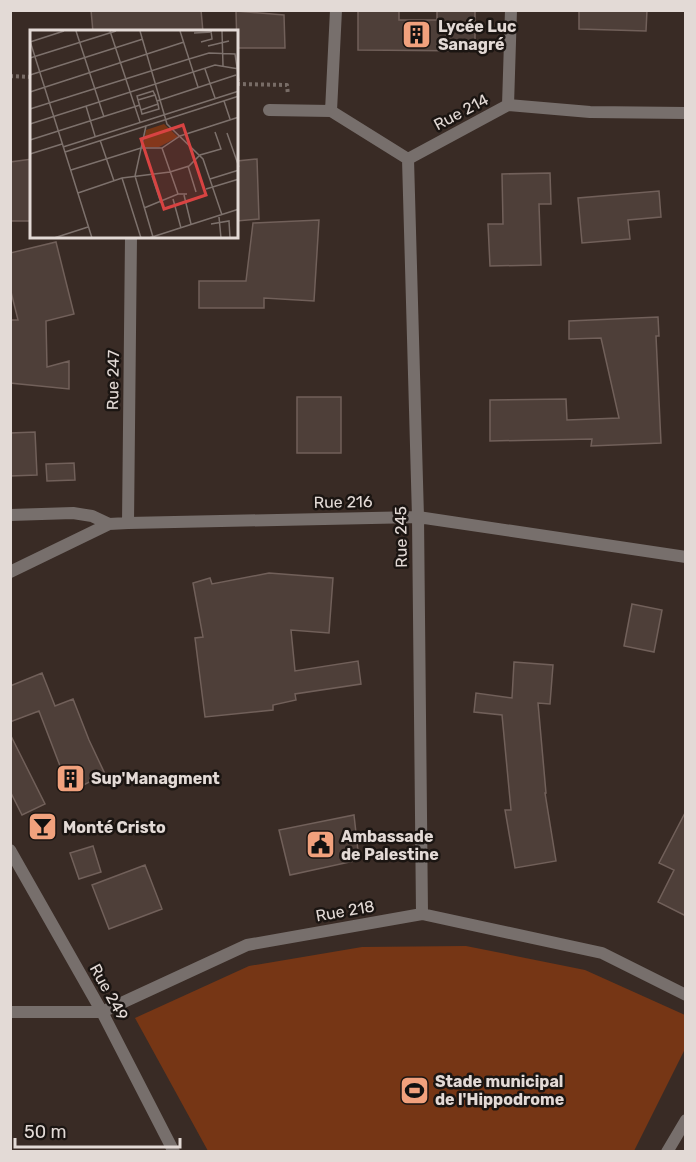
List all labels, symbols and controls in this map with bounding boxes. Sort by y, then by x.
place label: Lycée Luc Sanagré [438,17,516,54]
building icon: Lycée Luc Sanagré [401,19,433,51]
inset map [30,30,238,238]
street label: Rue 214 [430,90,492,134]
street label: Rue 247 [103,350,123,410]
street label: Rue 216 [313,492,373,512]
street label: Rue 245 [391,506,411,568]
building icon: Sup'Managment [54,762,86,794]
place label: Sup'Managment [91,769,220,788]
bar icon: Monté Cristo [26,811,58,843]
place label: Monté Cristo [63,818,166,837]
place label: Ambassade de Palestine [341,827,439,864]
public building icon: Ambassade de Palestine [304,829,336,861]
street label: Rue 218 [314,896,376,926]
street label: Rue 249 [86,960,132,1024]
place label: Stade municipal de l'Hippodrome [435,1072,564,1109]
sports icon: Stade municipal de l'Hippodrome [398,1074,430,1106]
scale bar [15,1111,180,1149]
text: 50 m [24,1121,67,1143]

